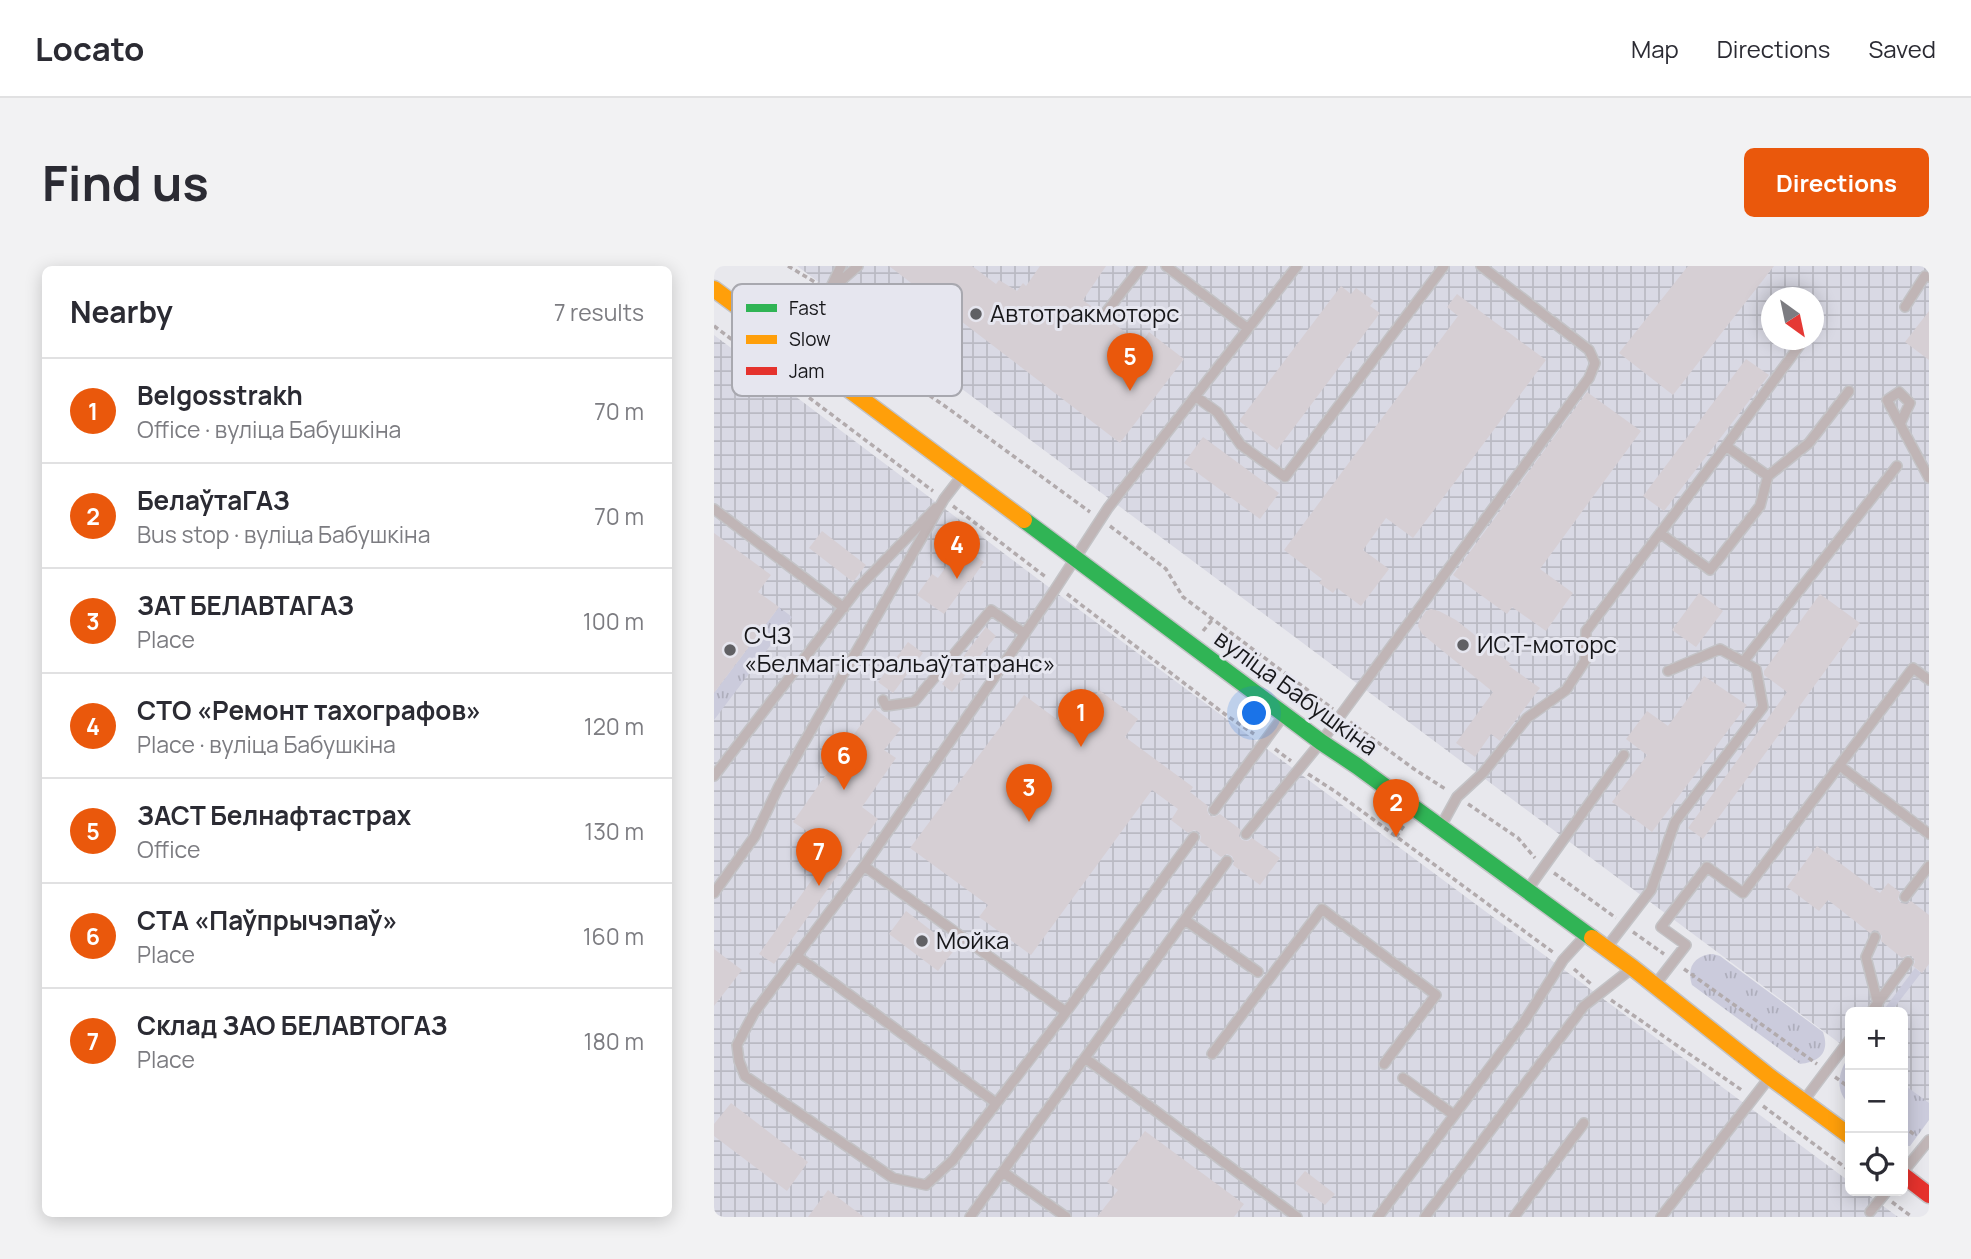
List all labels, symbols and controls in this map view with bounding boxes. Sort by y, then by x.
text: Locato [35,26,145,71]
text: Map [1631,32,1679,65]
text: Directions [1717,32,1830,65]
text: Saved [1868,32,1936,65]
button: Directions [1744,148,1929,217]
text: Find us [42,149,209,216]
legend [732,284,962,396]
north arrow [1761,287,1824,350]
text: Nearby [70,291,173,332]
text: Fast [789,295,826,321]
text: 7 results [554,296,644,328]
place label: Автотракмоторс [990,296,1180,329]
marker: Автотракмоторс [968,306,984,322]
text: Slow [789,326,831,352]
pin: 5 [1107,333,1153,391]
text: Jam [789,358,824,384]
text: Belgosstrakh [137,377,303,413]
text: 1 [88,395,98,427]
text: 70 m [594,395,644,427]
text: Office · вуліца Бабушкіна [137,413,401,445]
text: БелаўтаГАЗ [137,482,290,518]
text: 2 [86,500,100,532]
text: 70 m [594,500,644,532]
text: Bus stop · вуліца Бабушкіна [137,518,430,550]
pin: 4 [934,521,980,579]
text: ЗАТ БЕЛАВТАГАЗ [137,587,354,623]
text: 3 [86,605,100,637]
text: 100 m [583,605,644,637]
place label: СЧЗ «Белмагістральаўтатранс» [744,618,1055,679]
street label: вуліца Бабушкіна [1208,621,1385,762]
text: Place [137,623,195,655]
place label: ИСТ-моторс [1477,627,1617,660]
marker: ИСТ-моторс [1455,637,1471,653]
marker: СЧЗ «Белмагістральаўтатранс» [722,642,738,658]
pin: 1 [1058,689,1104,747]
text: СТО «Ремонт тахографов» [137,692,481,728]
your location [1237,696,1271,730]
text: 4 [86,710,100,742]
text: 120 m [584,710,644,742]
text: Place · вуліца Бабушкіна [137,728,396,760]
pin: 6 [821,732,867,790]
pin: 3 [1006,764,1052,822]
pin: 2 [1373,779,1419,837]
text: ЗАСТ Белнафтастрах [137,797,411,833]
text: 5 [86,815,100,847]
text: 130 m [584,815,644,847]
pin: 7 [796,828,842,886]
text: Office [137,833,200,865]
text: СТА «Паўпрычэпаў» [137,902,398,938]
text: 6 [86,920,100,952]
text: 160 m [583,920,644,952]
place label: Мойка [936,923,1009,956]
marker: Мойка [914,933,930,949]
text: Place [137,938,195,970]
text: Склад ЗАО БЕЛАВТОГАЗ [137,1007,447,1043]
map controls [1845,1007,1908,1196]
button: + [1845,1007,1908,1070]
text: 7 [87,1025,99,1057]
text: 180 m [584,1025,644,1057]
text: Place [137,1043,195,1075]
button: − [1845,1070,1908,1133]
button: locate [1845,1133,1908,1196]

